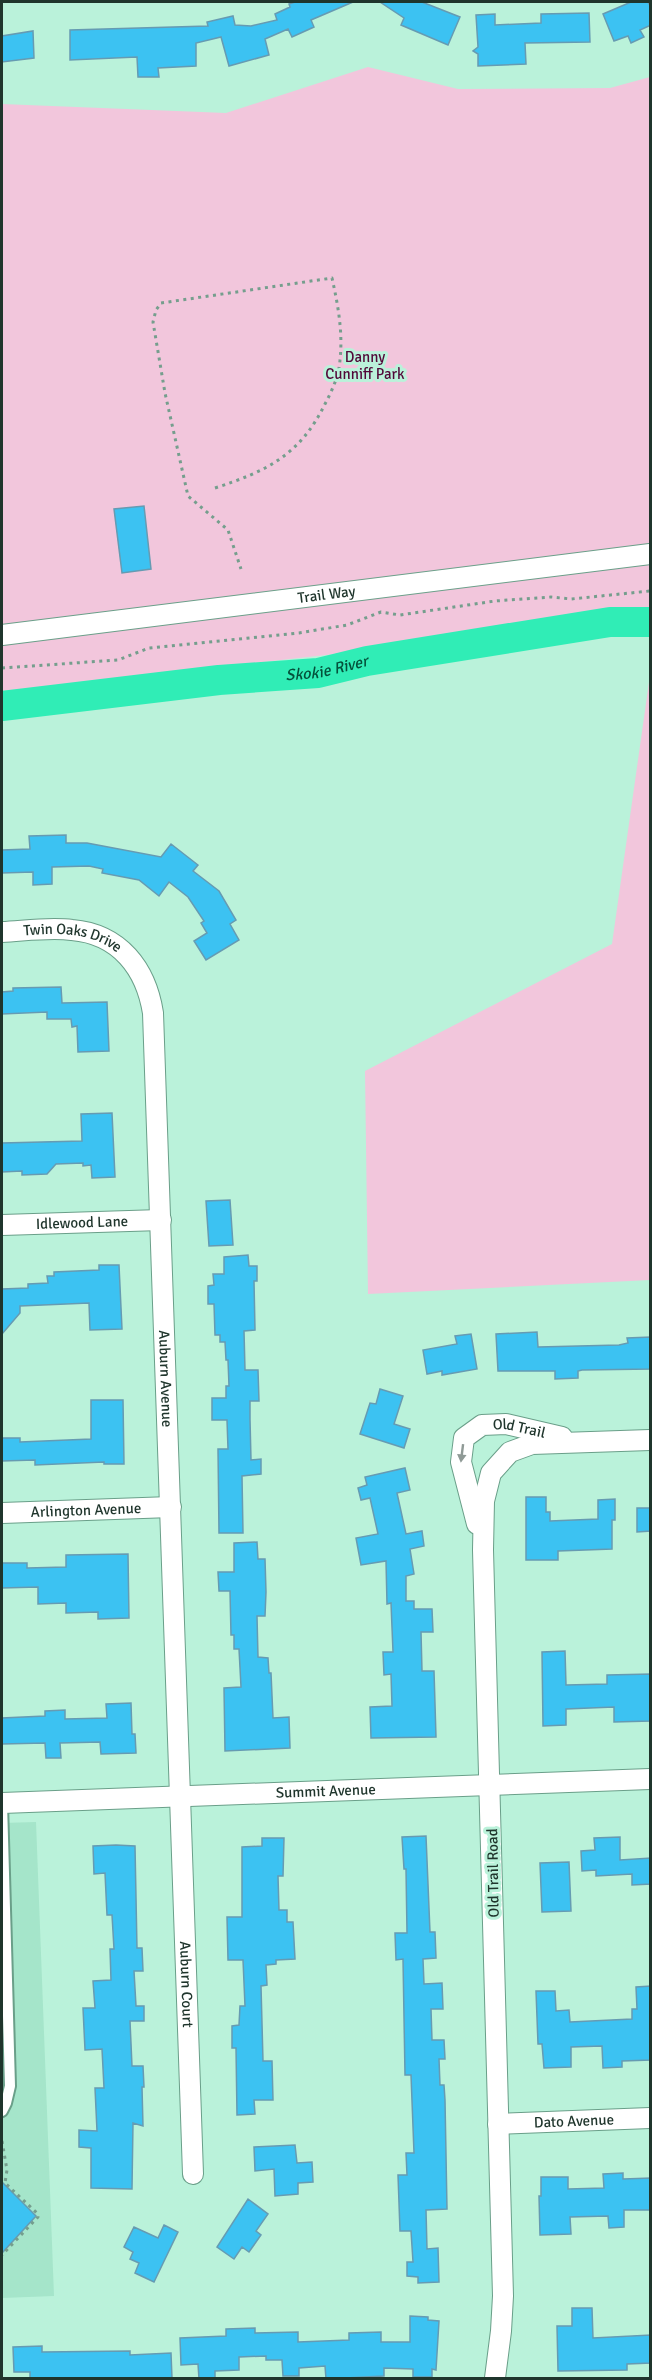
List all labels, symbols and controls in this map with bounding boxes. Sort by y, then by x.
park label: Danny Cunniff Park [325,348,405,383]
street label: Trail Way [297,582,356,607]
water label: Skokie River [285,651,372,685]
street label: Twin Oaks Drive [23,920,126,956]
street label: Idlewood Lane [35,1212,128,1233]
street label: Auburn Avenue [155,1330,176,1428]
street label: Old Trail [492,1415,547,1442]
one-way arrow [458,1443,467,1462]
street label: Arlington Avenue [30,1499,142,1521]
street label: Summit Avenue [275,1780,376,1802]
street label: Old Trail Road [483,1828,503,1918]
street label: Auburn Court [176,1941,197,2028]
street label: Dato Avenue [533,2110,614,2132]

